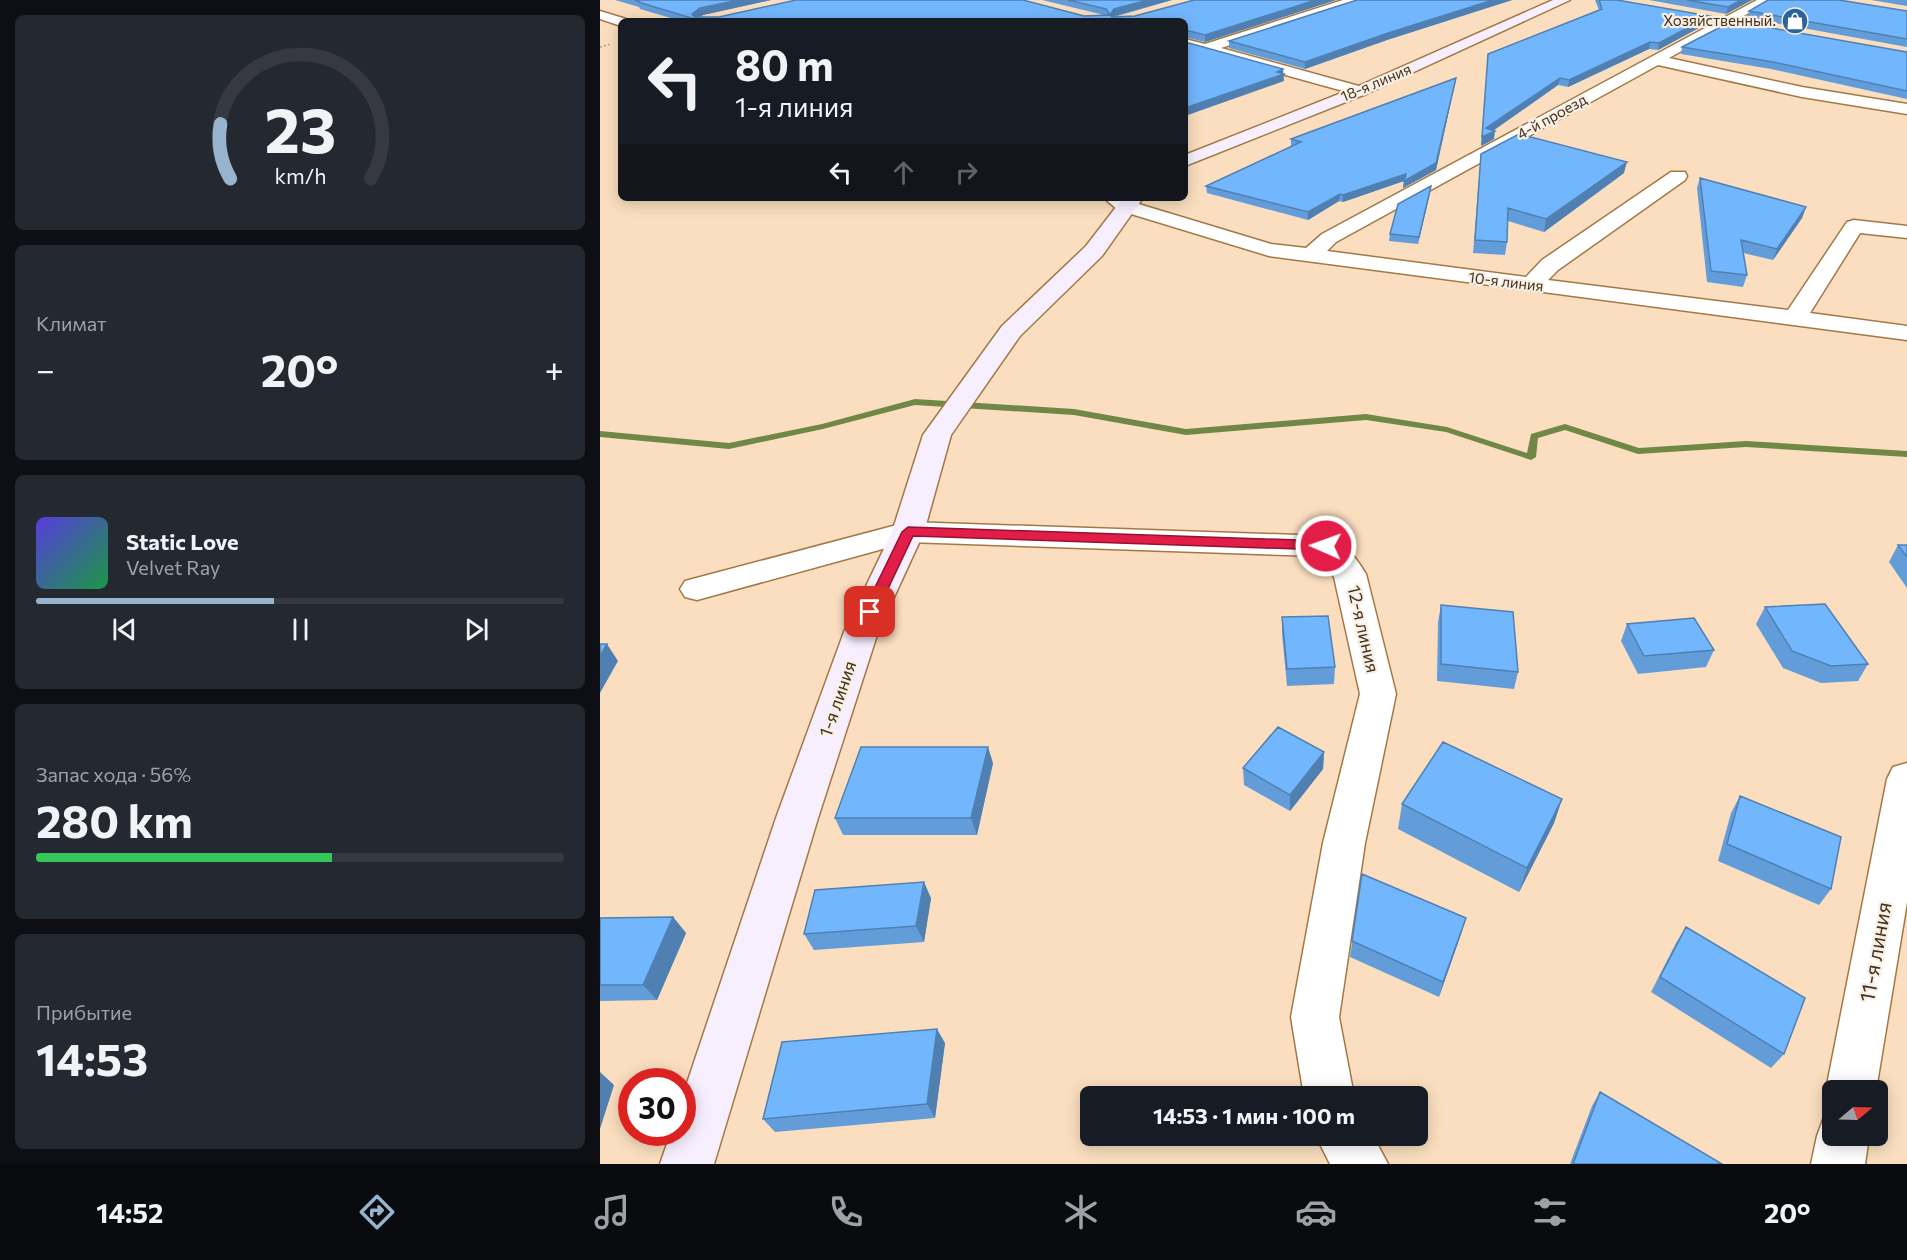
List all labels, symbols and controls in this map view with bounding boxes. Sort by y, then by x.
shop icon: Хозяйственный. [1780,6,1810,36]
place label: Хозяйственный. [1663,11,1776,29]
text: 80 m [735,38,834,90]
icon: left [636,42,714,120]
street label: 18-я линия [1338,59,1414,105]
street label: 4-й проезд [1513,89,1590,143]
text: 1-я линия [735,90,853,123]
text: 23 [264,91,336,167]
icon: left [824,156,857,189]
icon: ahead [887,156,920,189]
icon: right [950,156,983,189]
text: km/h [274,163,326,189]
street label: 10-я линия [1468,267,1545,295]
text: Климат [36,311,106,335]
text: 20° [261,341,339,396]
text: − [36,348,55,389]
text: + [545,348,564,389]
position arrow [1294,514,1358,578]
text: Static Love [126,528,239,555]
text: Velvet Ray [126,555,220,579]
street label: 12-я линия [1343,583,1385,675]
pin [844,586,895,637]
icon: arrive [853,595,886,628]
icon: previous [108,613,141,646]
icon: pause [284,613,317,646]
icon: next [460,613,493,646]
street label: 1-я линия [814,658,860,740]
text: Запас хода · 56% [36,762,191,786]
text: 280 km [36,792,193,847]
street label: 11-я линия [1853,900,1896,1004]
text: Прибытие [36,1000,132,1024]
text: 14:53 [36,1030,148,1085]
speed limit sign: 30 [618,1068,696,1146]
north arrow [1822,1080,1888,1146]
map controls [1822,1080,1888,1146]
text: 14:53 · 1 мин · 100 m [1153,1102,1355,1129]
icon: directions [356,1191,398,1233]
icon: music [591,1191,633,1233]
icon: phone [825,1191,867,1233]
icon: climate [1060,1191,1102,1233]
icon: car [1295,1191,1337,1233]
icon: filters [1529,1191,1571,1233]
text: 14:52 [96,1196,163,1229]
text: 20° [1764,1196,1811,1229]

